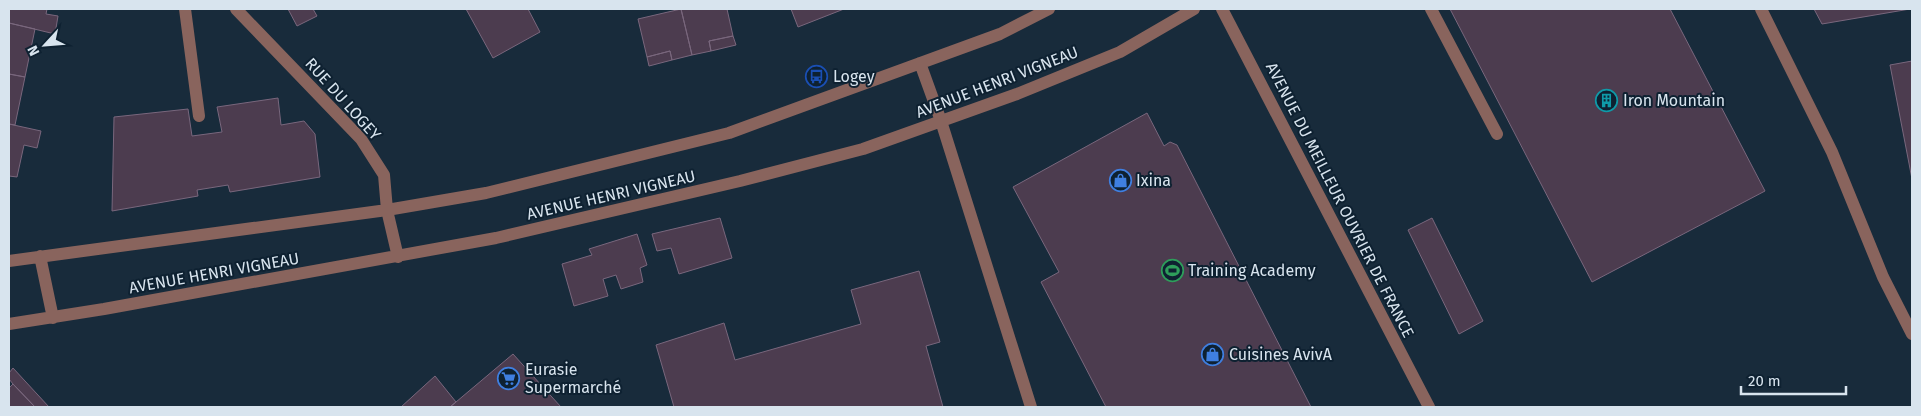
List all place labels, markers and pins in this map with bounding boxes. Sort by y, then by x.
bus stop icon: Logey [805,64,829,88]
place label: Logey [833,67,875,86]
building icon: Iron Mountain [1595,88,1619,112]
place label: Iron Mountain [1623,91,1725,110]
shop icon: Ixina [1108,168,1132,192]
place label: Ixina [1136,171,1171,190]
sports icon: Training Academy [1160,258,1184,282]
place label: Training Academy [1188,261,1316,280]
shop icon: Cuisines AvivA [1201,342,1225,366]
place label: Cuisines AvivA [1229,345,1333,364]
place label: Eurasie Supermarché [525,360,621,397]
supermarket icon: Eurasie Supermarché [497,366,521,390]

